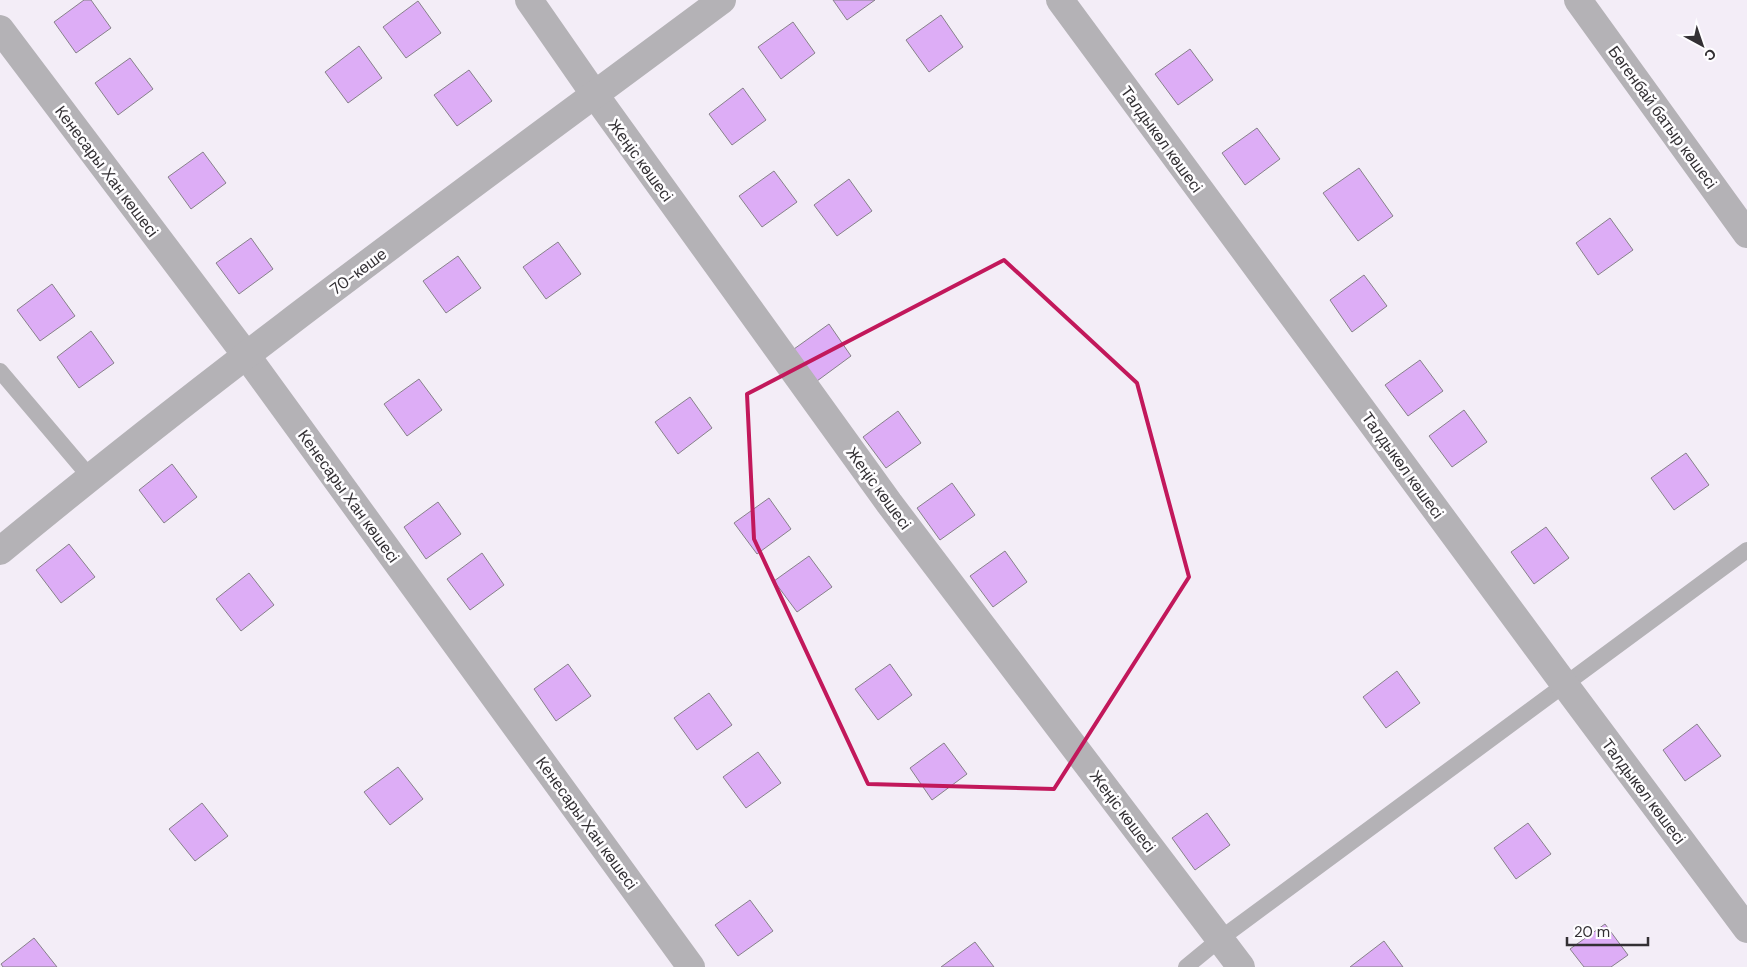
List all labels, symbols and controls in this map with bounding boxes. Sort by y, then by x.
north arrow [1677,20,1727,70]
street label: Бөгенбай батыр көшесі [1604,42,1722,193]
text: С [1701,45,1720,65]
street label: Талдыкөл көшесі [1116,82,1207,197]
street label: Кенесары Хан көшесі [50,101,163,241]
street label: Жеңіс көшесі [604,115,678,206]
street label: 70-көше [326,243,391,300]
street label: Талдыкөл көшесі [1357,408,1448,523]
street label: Кенесары Хан көшесі [293,426,404,567]
street label: Жеңіс көшесі [842,443,916,534]
street label: Талдыкөл көшесі [1597,734,1690,848]
street label: Кенесары Хан көшесі [531,753,642,894]
street label: Жеңіс көшесі [1085,766,1160,856]
scale bar [1567,914,1648,946]
text: 20 m [1574,922,1610,942]

